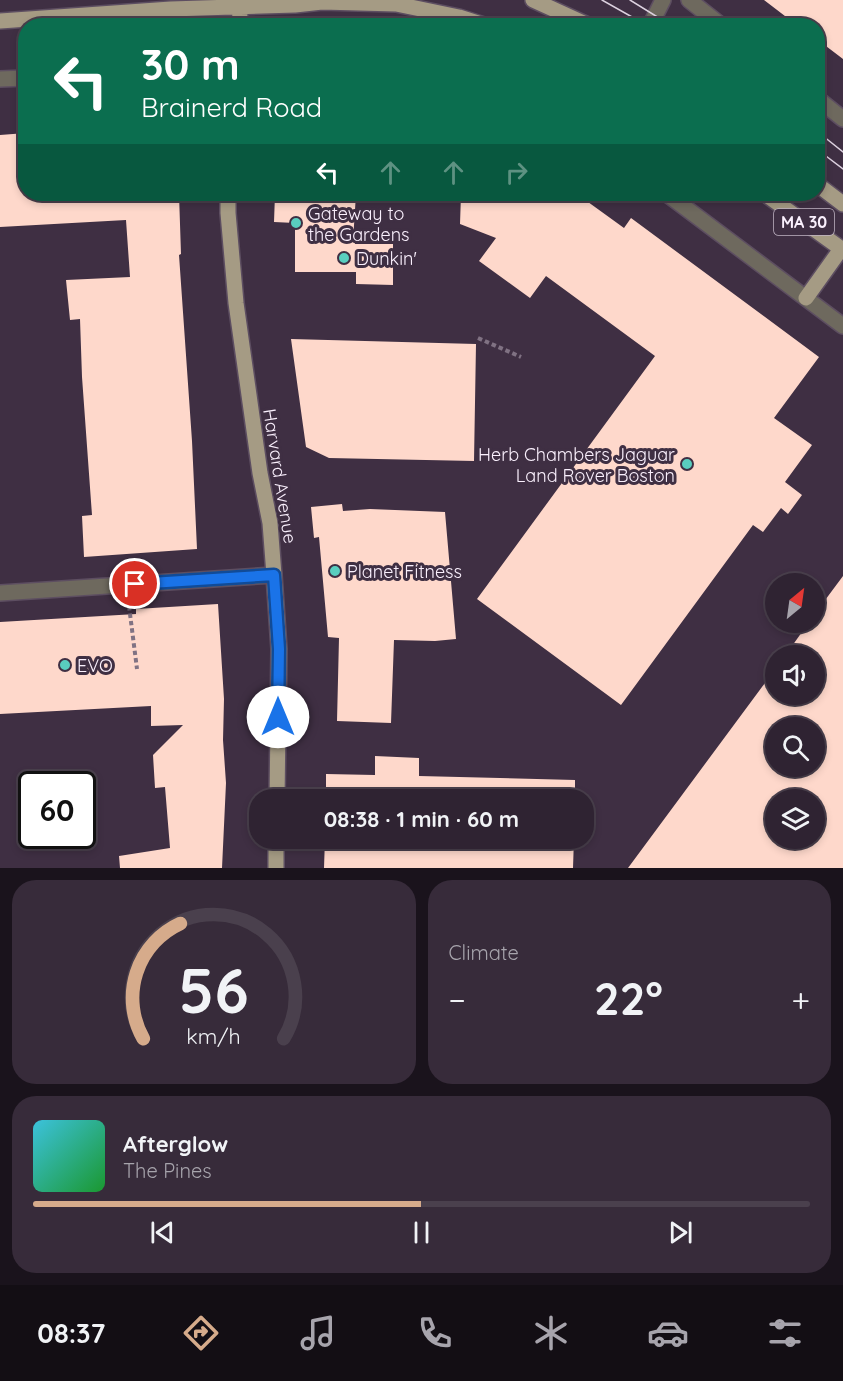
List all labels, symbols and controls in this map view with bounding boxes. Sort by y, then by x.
text: 30 m [141,38,240,91]
icon: left [42,42,120,120]
text: Brainerd Road [141,90,322,124]
icon: left [311,156,344,189]
icon: ahead [374,156,407,189]
icon: ahead [437,156,470,189]
icon: right [500,156,533,189]
place label: Gateway to the Gardens [308,202,410,246]
road number: MA 30 [774,209,834,235]
marker: Gateway to the Gardens [289,216,303,230]
place label: Dunkin' [356,247,417,270]
marker: Dunkin' [337,251,351,265]
street label: Harvard Avenue [258,407,302,545]
place label: Herb Chambers Jaguar Land Rover Boston [478,443,675,487]
marker: Herb Chambers Jaguar Land Rover Boston [680,457,694,471]
pin [109,558,160,609]
place label: Planet Fitness [347,560,462,583]
marker: Planet Fitness [328,564,342,578]
icon: arrive [118,567,151,600]
north arrow [765,573,825,633]
map controls [765,573,825,849]
button: sound [765,645,825,705]
place label: EVO [77,654,113,677]
marker: EVO [58,658,72,672]
position arrow [246,685,310,749]
button: search [765,717,825,777]
speed limit sign: 60 [18,771,96,849]
button: layers [765,789,825,849]
text: 08:38 · 1 min · 60 m [324,805,519,833]
text: Climate [449,940,519,965]
text: 56 [179,951,249,1029]
text: 22° [594,970,663,1026]
text: − [449,979,466,1020]
text: + [791,979,810,1020]
text: km/h [187,1023,241,1049]
text: Afterglow [123,1130,228,1158]
text: The Pines [123,1158,212,1183]
icon: previous [146,1216,179,1249]
icon: pause [405,1216,438,1249]
icon: next [664,1216,697,1249]
icon: directions [180,1312,222,1354]
icon: music [297,1312,339,1354]
icon: phone [414,1312,456,1354]
icon: climate [530,1312,572,1354]
icon: car [647,1312,689,1354]
icon: filters [764,1312,806,1354]
text: 08:37 [37,1316,105,1350]

